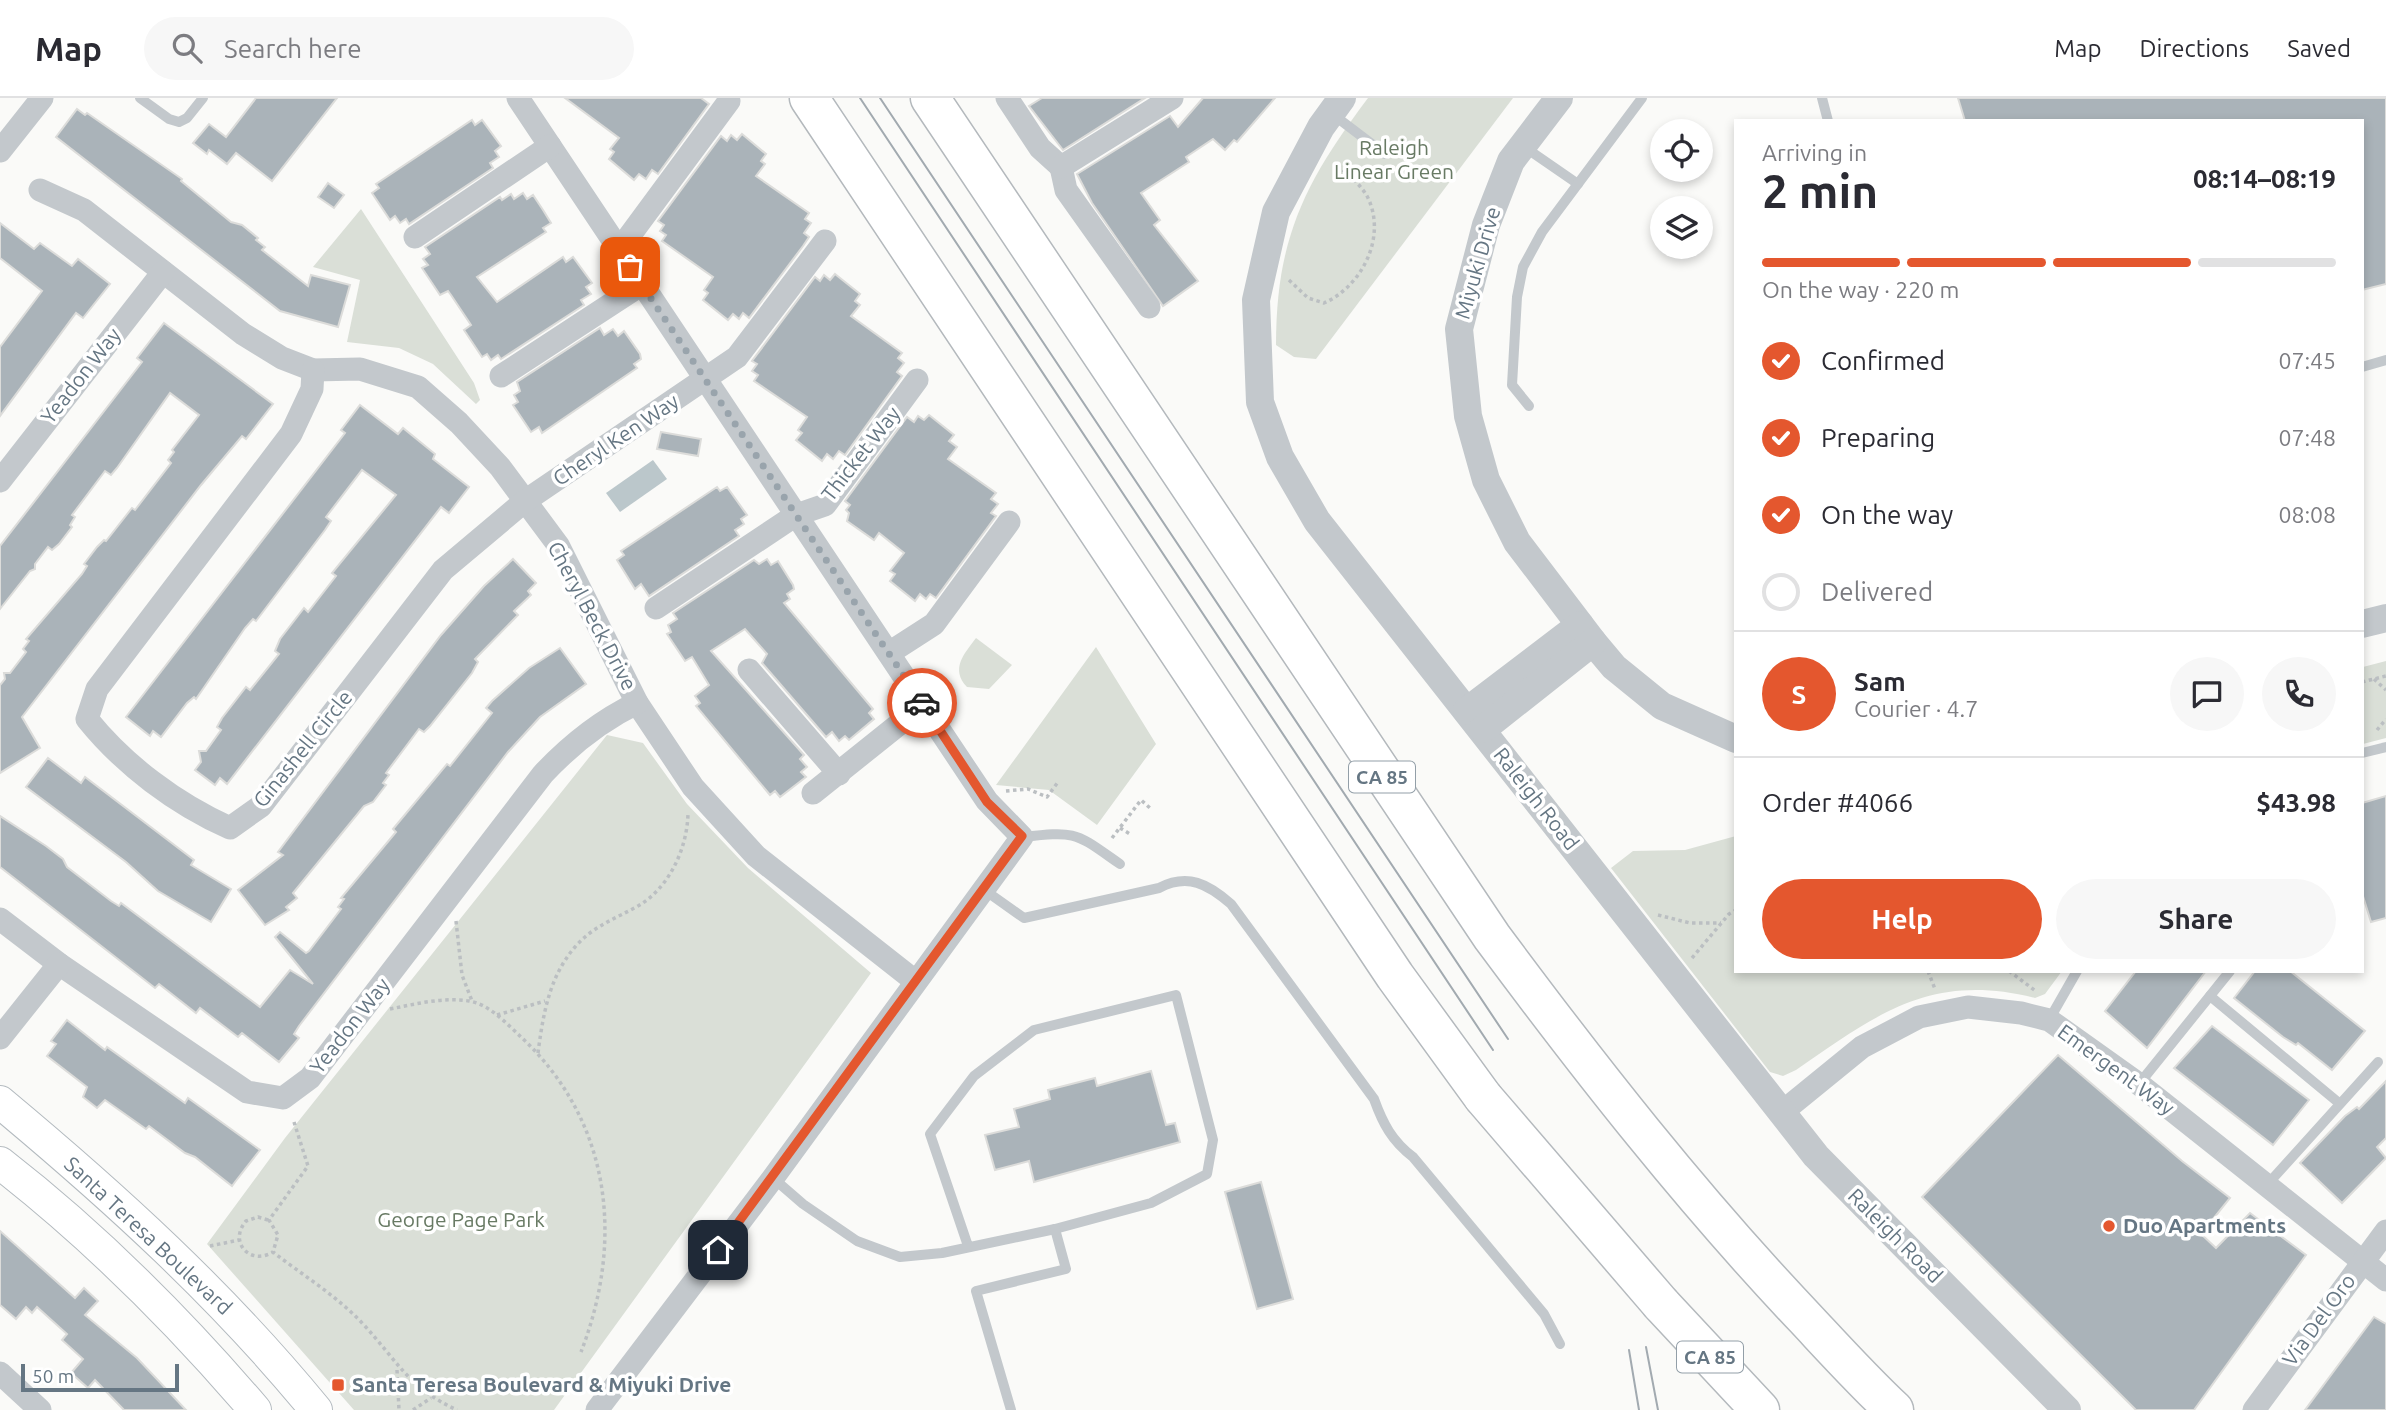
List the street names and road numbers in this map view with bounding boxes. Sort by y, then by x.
street label: Miyuki Drive [1450,204,1505,322]
street label: Yeadon Way [35,323,125,428]
street label: Cheryl Ken Way [548,388,683,490]
street label: Thicket Way [816,401,905,505]
street label: Cheryl Beck Drive [544,537,642,694]
street label: Ginashell Circle [248,685,357,812]
street label: Raleigh Road [1489,742,1584,854]
road number: CA 85 [1349,762,1415,792]
street label: Yeadon Way [304,973,394,1078]
street label: Emergent Way [2054,1019,2179,1119]
street label: Santa Teresa Boulevard [60,1151,237,1319]
street label: Raleigh Road [1844,1183,1948,1287]
street label: Via Del Oro [2277,1269,2360,1370]
road number: CA 85 [1677,1342,1743,1372]

